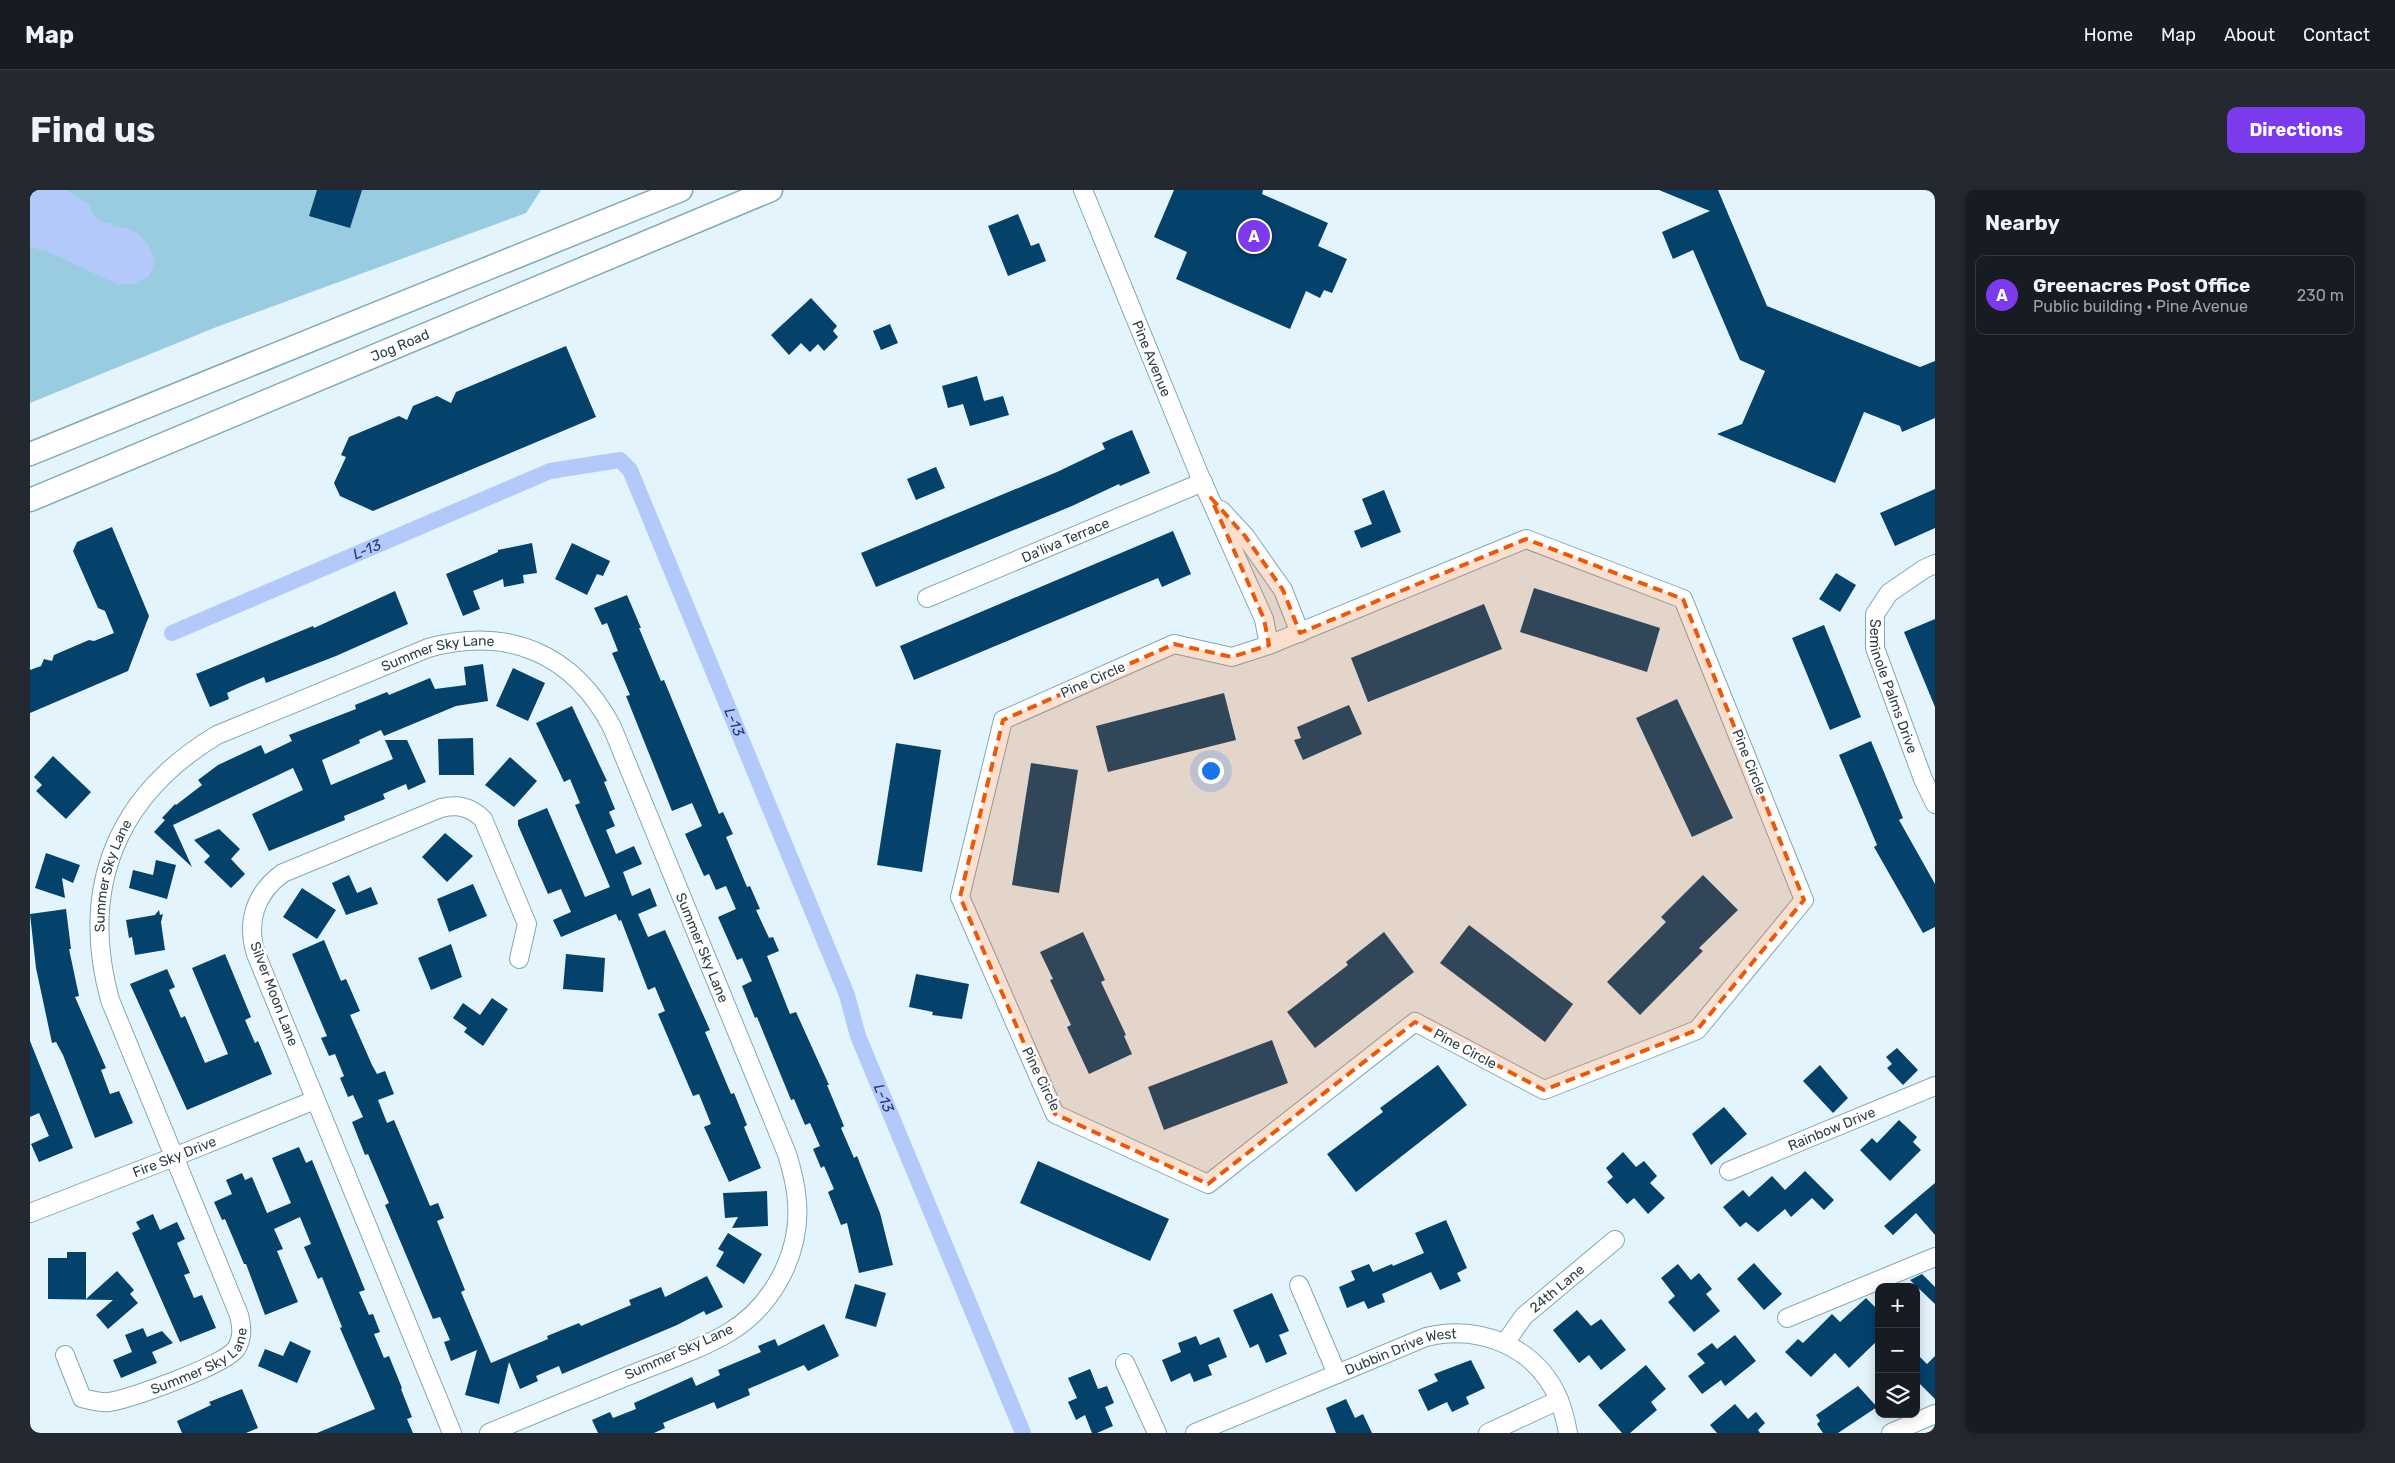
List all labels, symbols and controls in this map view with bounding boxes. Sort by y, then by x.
text: Map [25,21,74,49]
text: Home [2084,24,2133,46]
text: Map [2161,24,2196,46]
text: About [2224,24,2275,46]
text: Contact [2303,24,2370,46]
button: Directions [2227,107,2365,153]
text: Find us [30,109,155,151]
text: Nearby [1985,210,2060,235]
pin: A [1238,217,1270,255]
text: Greenacres Post Office [2033,274,2250,297]
text: A [1996,286,2008,305]
text: 230 m [2297,286,2344,305]
text: Public building · Pine Avenue [2033,297,2248,316]
street label: Pine Avenue [1129,318,1175,399]
street label: Jog Road [368,325,432,365]
street label: Da'liva Terrace [1019,514,1112,566]
water label: L-13 [350,535,385,564]
street label: Seminole Palms Drive [1867,619,1921,756]
street label: Summer Sky Lane [379,632,495,675]
street label: Pine Circle [1058,658,1128,702]
water label: L-13 [720,705,748,740]
street label: Pine Circle [1728,727,1770,797]
your location [1198,758,1224,784]
street label: Summer Sky Lane [91,816,135,932]
street label: Summer Sky Lane [672,890,733,1005]
street label: Silver Moon Lane [246,939,302,1049]
street label: Pine Circle [1431,1025,1500,1073]
street label: Pine Circle [1018,1044,1064,1114]
water label: L-13 [870,1081,898,1116]
street label: Rainbow Drive [1785,1103,1878,1154]
street label: Fire Sky Drive [130,1132,219,1181]
street label: 24th Lane [1526,1261,1588,1316]
map controls [1875,1283,1920,1418]
button: + [1875,1283,1920,1328]
street label: Summer Sky Lane [622,1320,736,1384]
street label: Dubbin Drive West [1342,1325,1457,1378]
street label: Summer Sky Lane [148,1327,250,1398]
button: − [1875,1328,1920,1373]
button: layers [1875,1373,1920,1418]

